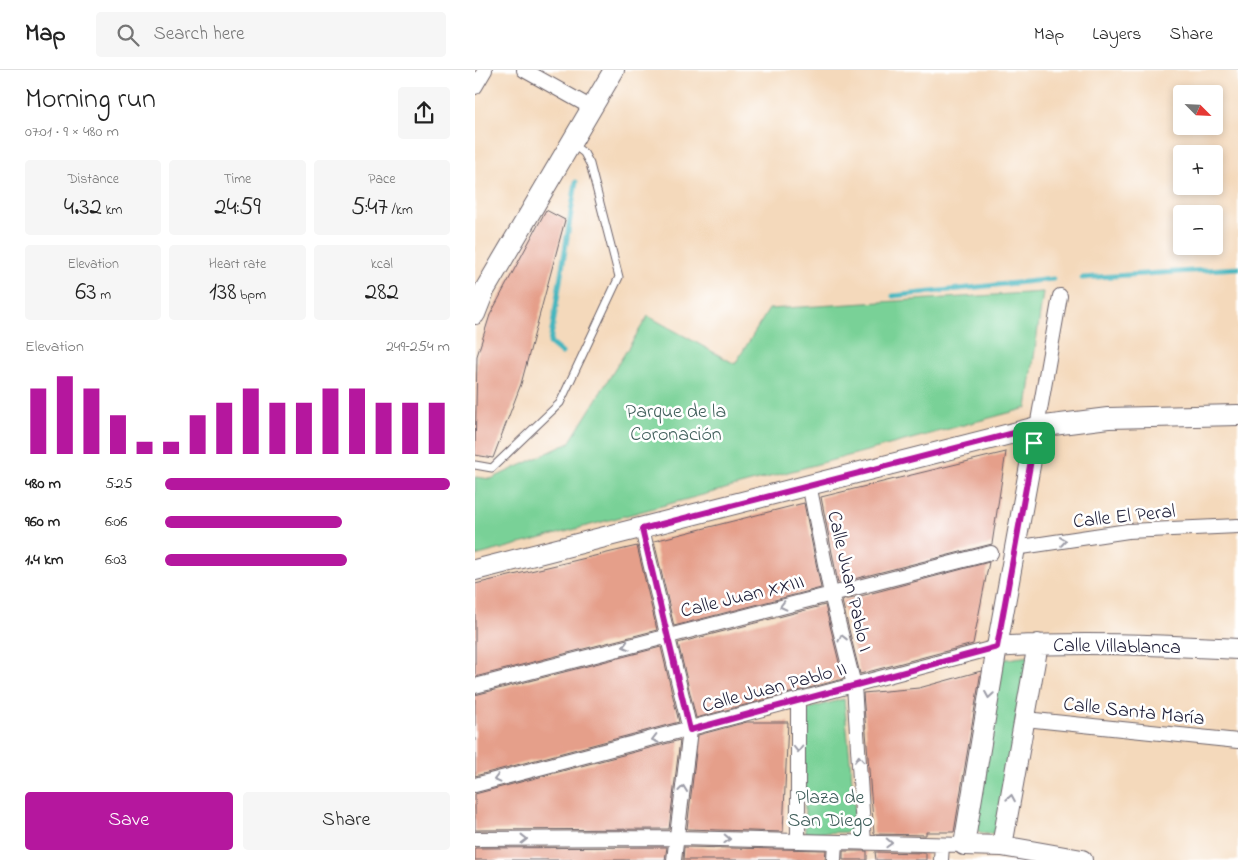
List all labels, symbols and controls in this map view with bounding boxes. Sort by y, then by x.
search box [96,12,446,57]
text: Map [25,17,66,52]
icon: search [114,21,142,49]
text: Search here [154,21,245,48]
text: Map [1034,22,1064,48]
text: Layers [1092,22,1142,48]
text: Share [1170,22,1213,48]
text: Morning run [25,80,156,121]
north arrow [1173,85,1223,135]
map controls [1173,85,1223,255]
button: share [398,87,450,139]
text: 07:01 · 9 × 480 m [25,120,119,144]
button: + [1173,145,1223,195]
text: Distance [67,169,119,190]
text: Time [224,169,251,190]
text: Pace [368,169,395,190]
text: 4.32 [64,190,102,226]
text: 24:59 [214,190,261,226]
text: 5:47 [351,190,388,226]
text: km [102,200,122,221]
text: /km [388,200,413,221]
button: − [1173,205,1223,255]
text: Elevation [67,254,119,275]
text: Heart rate [209,254,266,275]
text: kcal [371,254,393,275]
text: 63 [75,275,97,311]
text: 138 [209,275,237,311]
text: 282 [365,275,399,311]
text: m [97,285,111,306]
text: bpm [237,285,266,306]
text: Elevation [25,335,84,359]
text: 249–254 m [386,335,450,359]
park label: Parque de la Coronación [626,398,726,450]
pin [1013,422,1055,464]
icon: arrive [1020,429,1048,457]
text: 480 m [25,472,61,496]
text: 5:25 [105,472,133,496]
street label: Calle El Peral [1072,498,1177,537]
street label: Calle Juan Pablo I [818,508,879,655]
text: 960 m [25,510,60,534]
text: 6:06 [105,510,127,534]
one-way arrow [1059,536,1067,547]
text: 1.4 km [25,548,63,572]
text: 6:03 [105,548,127,572]
street label: Calle Juan XXIII [678,568,807,627]
one-way arrow [779,600,788,611]
street label: Calle Villablanca [1053,632,1181,663]
one-way arrow [837,634,848,643]
one-way arrow [622,640,631,651]
street label: Calle Juan Pablo II [699,655,850,722]
one-way arrow [984,691,994,700]
street label: Calle Santa María [1062,691,1206,734]
one-way arrow [650,733,659,744]
one-way arrow [793,746,803,753]
one-way arrow [853,755,864,763]
one-way arrow [493,773,502,784]
park label: Plaza de San Diego [787,784,873,837]
one-way arrow [677,785,688,793]
button: Save [25,792,233,850]
button: Share [243,792,450,850]
one-way arrow [1005,794,1015,803]
one-way arrow [520,834,528,844]
one-way arrow [723,834,731,844]
one-way arrow [885,838,893,849]

